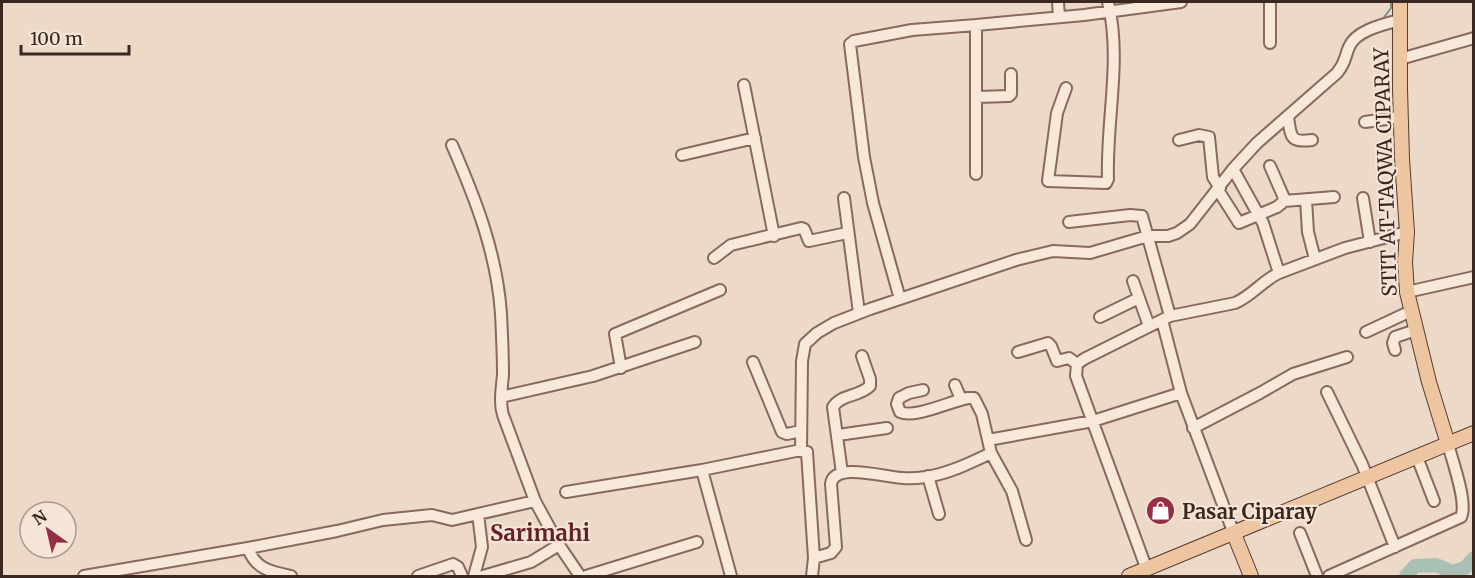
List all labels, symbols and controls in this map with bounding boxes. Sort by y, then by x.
scale bar [21,18,129,56]
text: 100 m [30,27,83,50]
street label: STIT AT-TAQWA CIPARAY [1368,46,1402,297]
shop icon: Pasar Ciparay [1145,495,1177,527]
place label: Pasar Ciparay [1182,499,1317,524]
north arrow [18,500,78,560]
text: N [29,506,51,529]
district label: Sarimahi [490,519,590,547]

